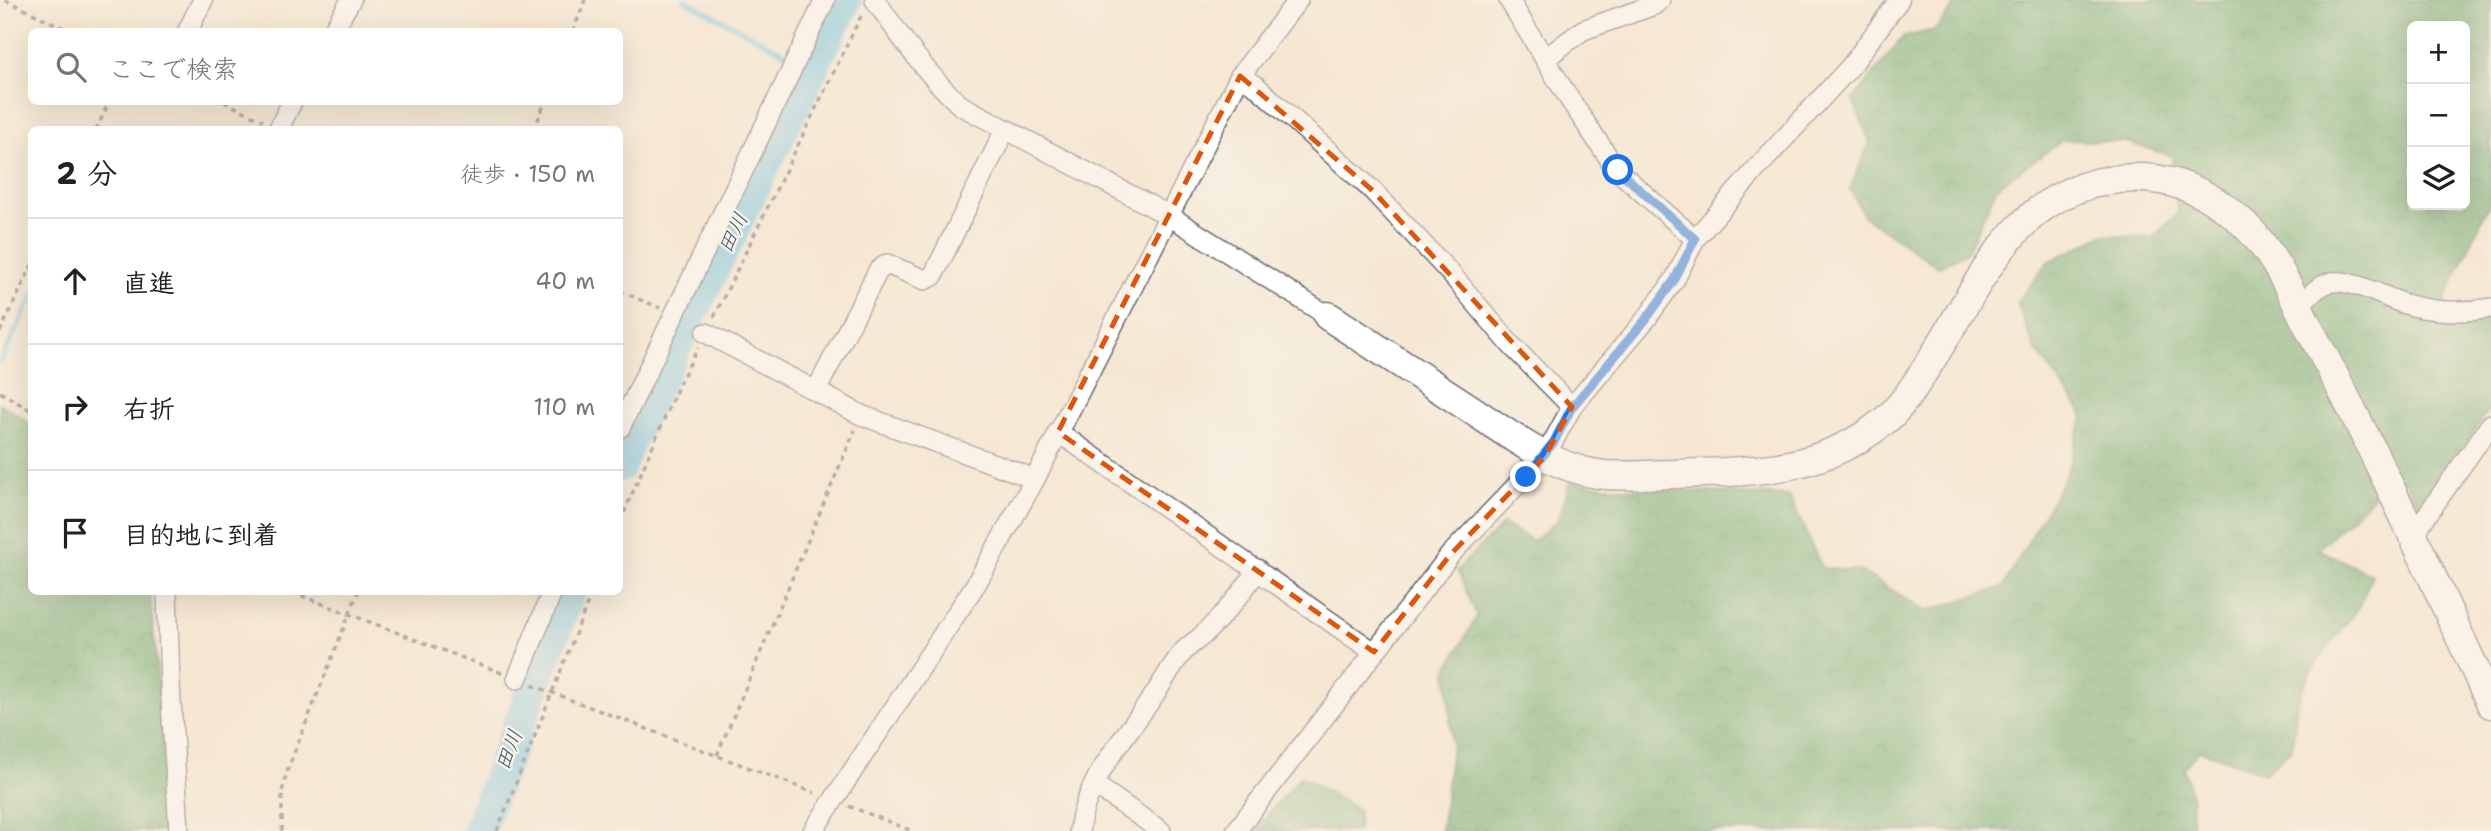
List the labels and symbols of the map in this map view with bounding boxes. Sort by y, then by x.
route start [1602,154,1633,185]
water label: 田川 [711,208,755,258]
route end [1510,461,1541,492]
water label: 田川 [488,725,530,775]

